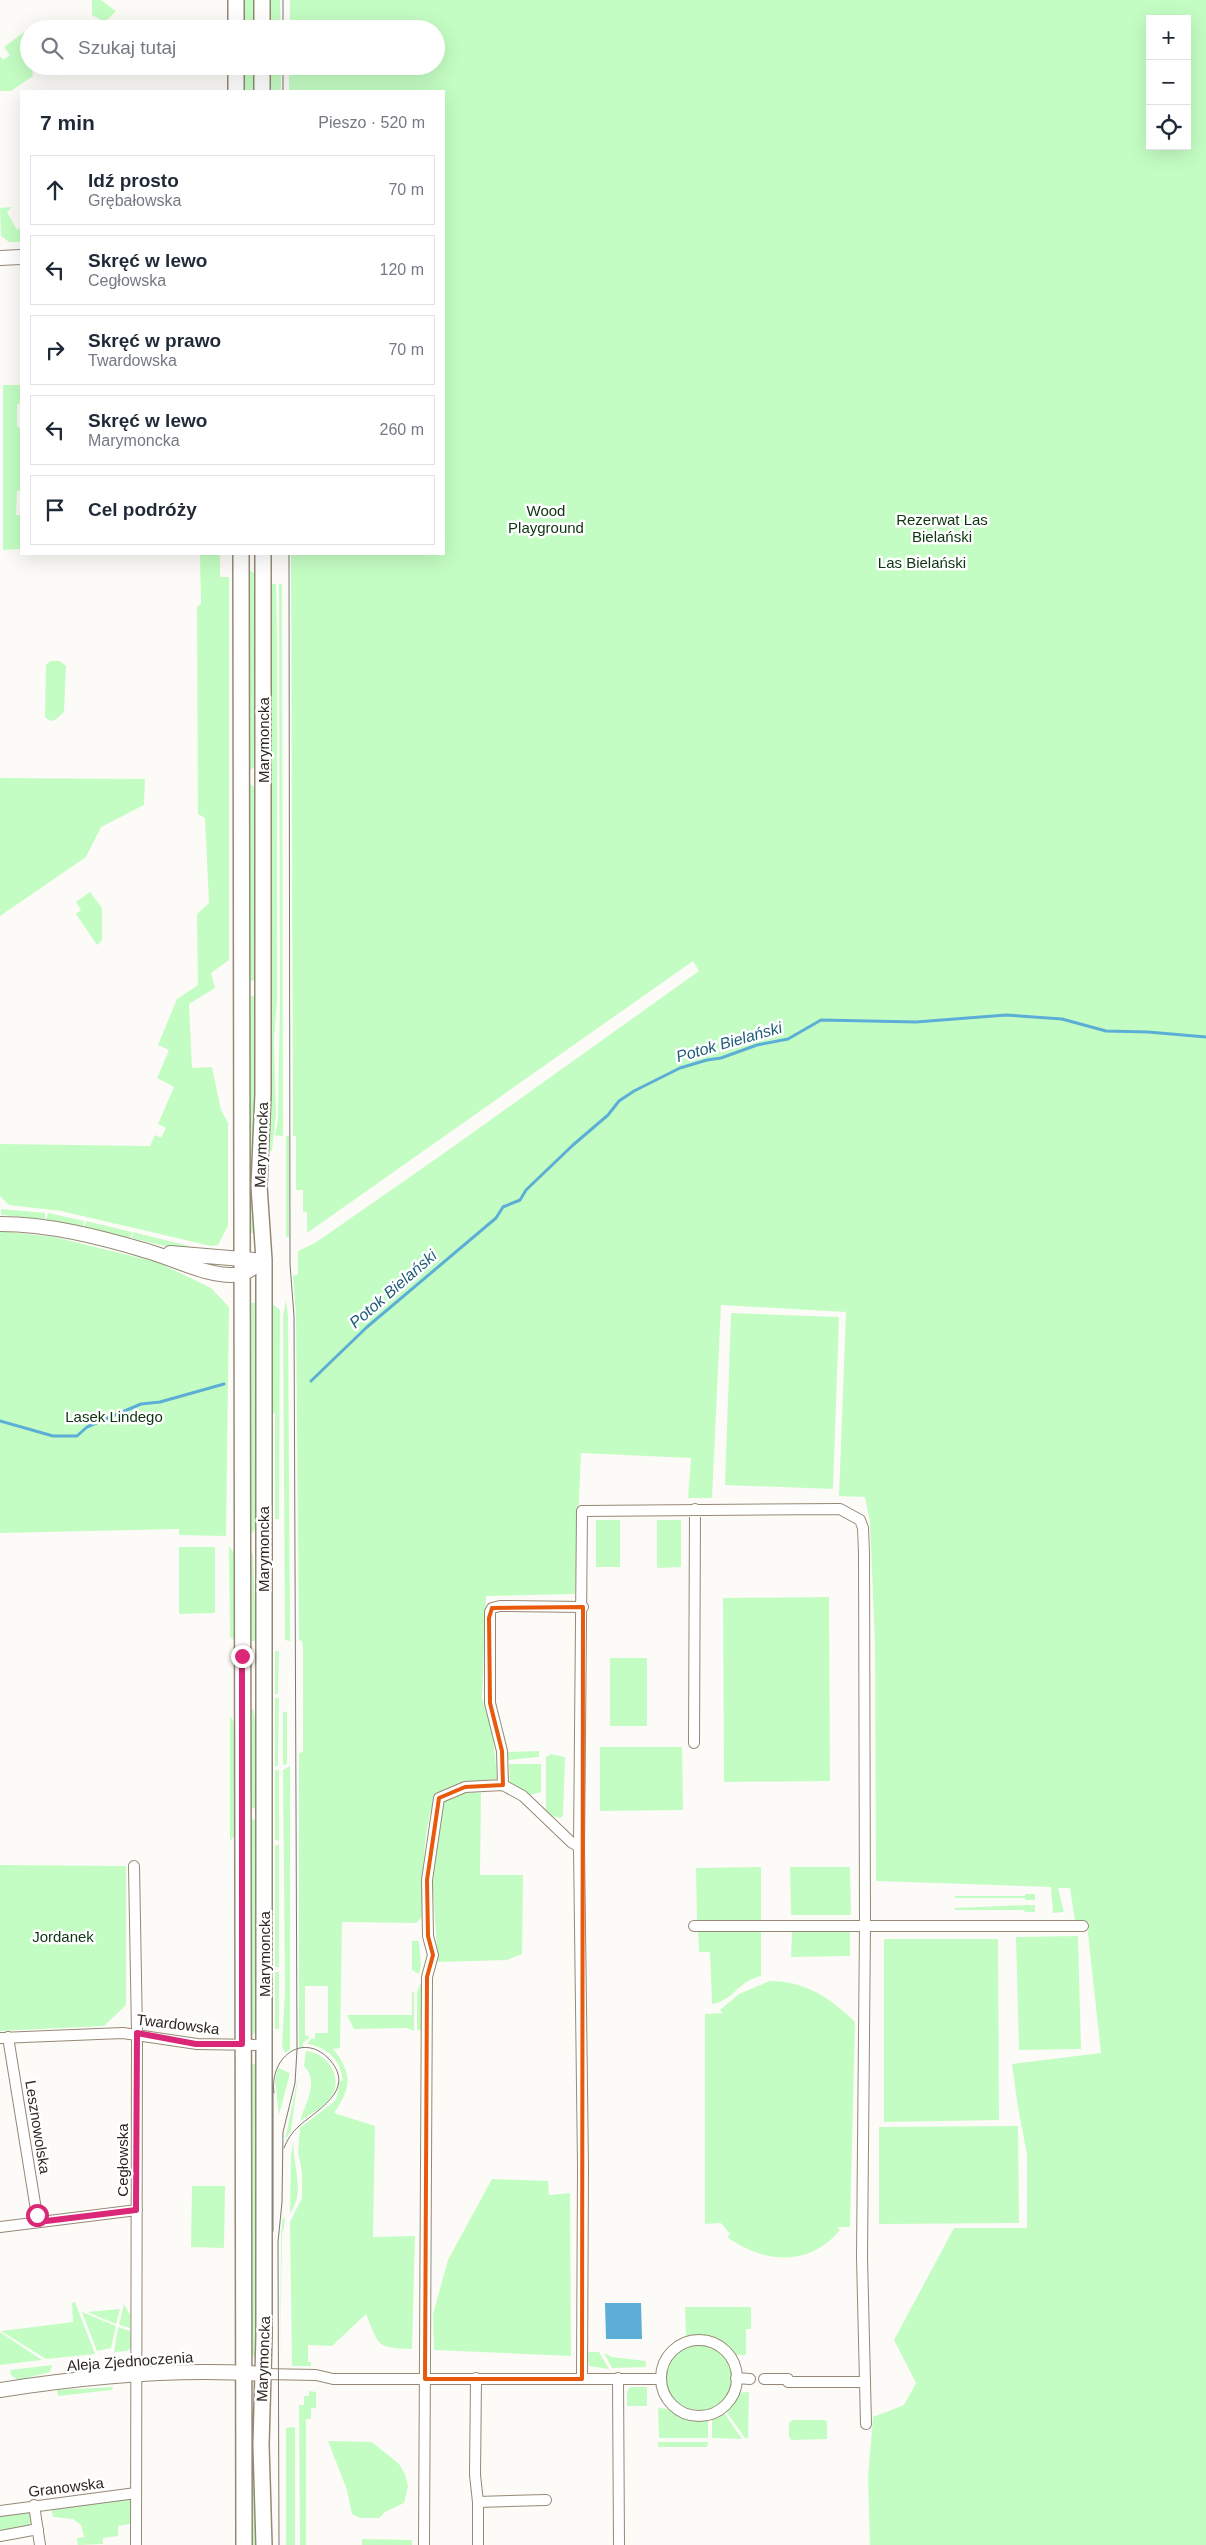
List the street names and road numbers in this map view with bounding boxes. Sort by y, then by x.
street label: Marymoncka [255,696,272,783]
street label: Marymoncka [251,1101,271,1188]
street label: Marymoncka [255,1505,272,1592]
street label: Marymoncka [256,1910,273,1997]
street label: Twardowska [136,2010,221,2038]
street label: Lesznowolska [22,2079,54,2176]
street label: Cegłowska [114,2123,131,2197]
street label: Marymoncka [253,2315,273,2402]
street label: Aleja Zjednoczenia [66,2348,194,2374]
street label: Granowska [27,2474,105,2500]

